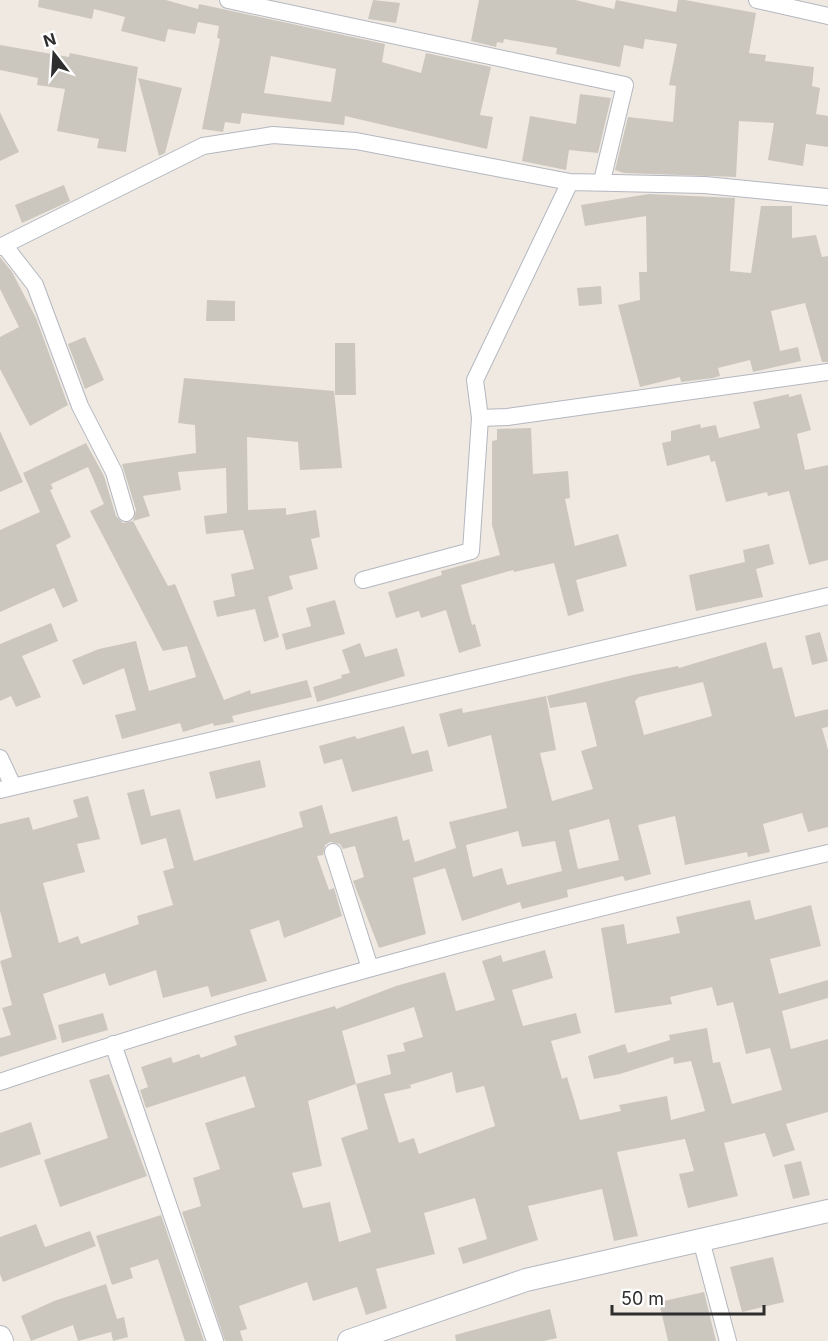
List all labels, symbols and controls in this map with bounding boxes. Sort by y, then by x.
north arrow [24,24,84,84]
text: N [41,28,58,51]
scale bar [612,1278,764,1316]
text: 50 m [621,1288,664,1309]

